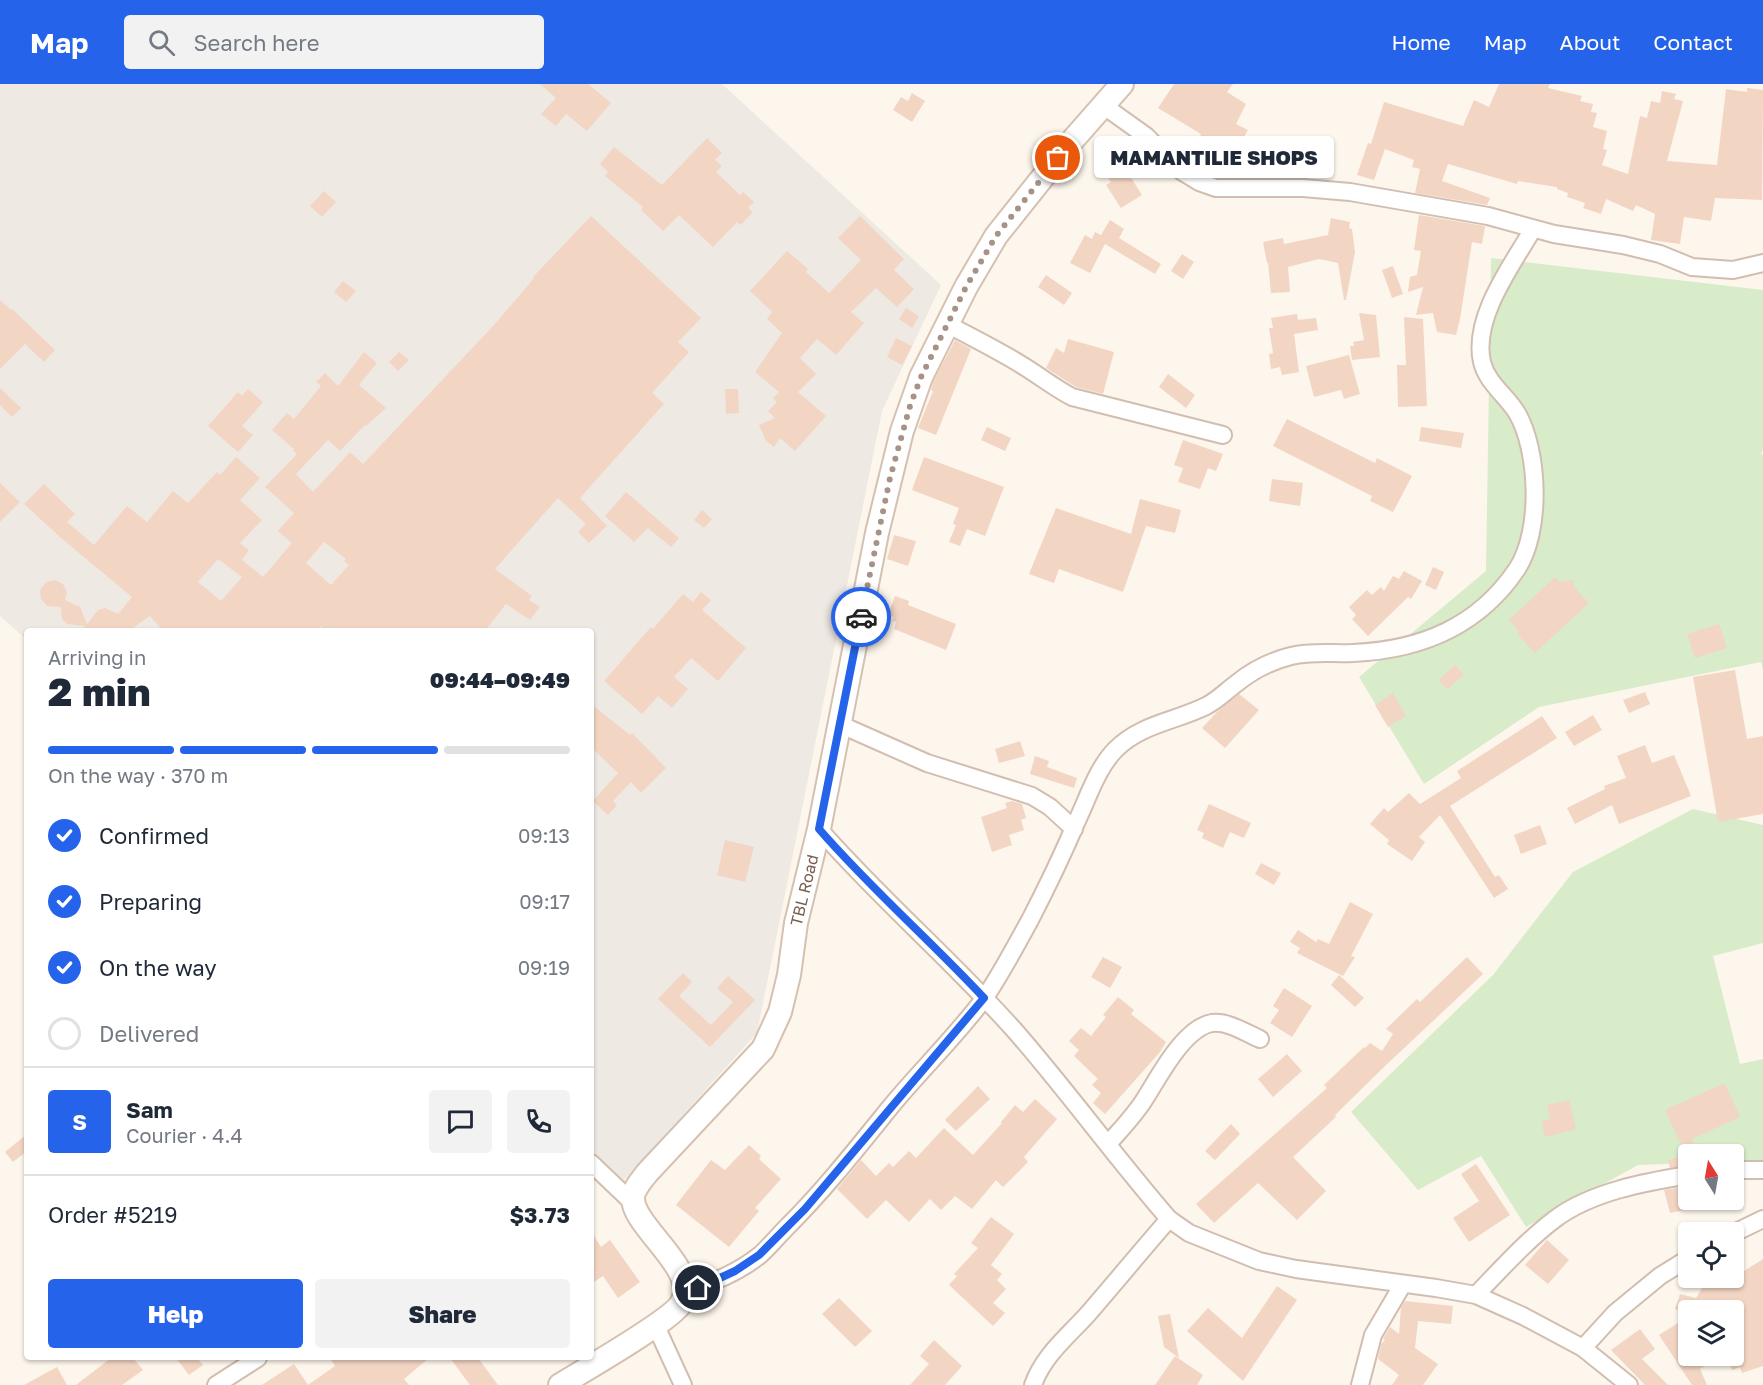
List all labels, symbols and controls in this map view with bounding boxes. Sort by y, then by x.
search box [124,15,544,69]
text: Map [30,26,88,59]
icon: search [145,26,178,59]
text: Search here [193,29,319,56]
text: Home [1391,29,1451,55]
text: Map [1484,29,1527,55]
text: About [1560,29,1620,55]
text: Contact [1653,29,1733,55]
pin [1032,132,1083,183]
callout: MAMANTILIE SHOPS [1094,137,1334,179]
icon: bag [1041,141,1074,174]
text: MAMANTILIE SHOPS [1110,145,1318,169]
courier [831,587,891,647]
icon: car [845,601,878,634]
text: Arriving in [48,645,146,669]
text: 09:44–09:49 [430,666,570,693]
text: 2 min [48,668,151,715]
text: On the way · 370 m [48,763,228,787]
icon: check [48,819,81,852]
text: Confirmed [99,822,209,849]
text: 09:13 [518,823,570,847]
street label: TBL Road [786,852,822,928]
icon: check [48,885,81,918]
text: Preparing [99,888,202,915]
text: 09:17 [519,889,570,913]
icon: check [48,951,81,984]
text: On the way [99,954,217,981]
text: 09:19 [518,955,570,979]
text: Delivered [99,1020,199,1047]
button: chat [429,1090,492,1153]
button: phone [507,1090,570,1153]
text: Sam [126,1096,173,1123]
text: S [72,1108,87,1135]
text: Courier · 4.4 [126,1123,243,1147]
north arrow [1678,1144,1744,1210]
map controls [1678,1144,1744,1366]
text: Order #5219 [48,1201,177,1228]
text: $3.73 [509,1201,570,1228]
button: locate [1678,1222,1744,1288]
pin [672,1262,723,1313]
icon: home [681,1271,714,1304]
button: Help [48,1279,303,1348]
button: Share [315,1279,570,1348]
button: layers [1678,1300,1744,1366]

